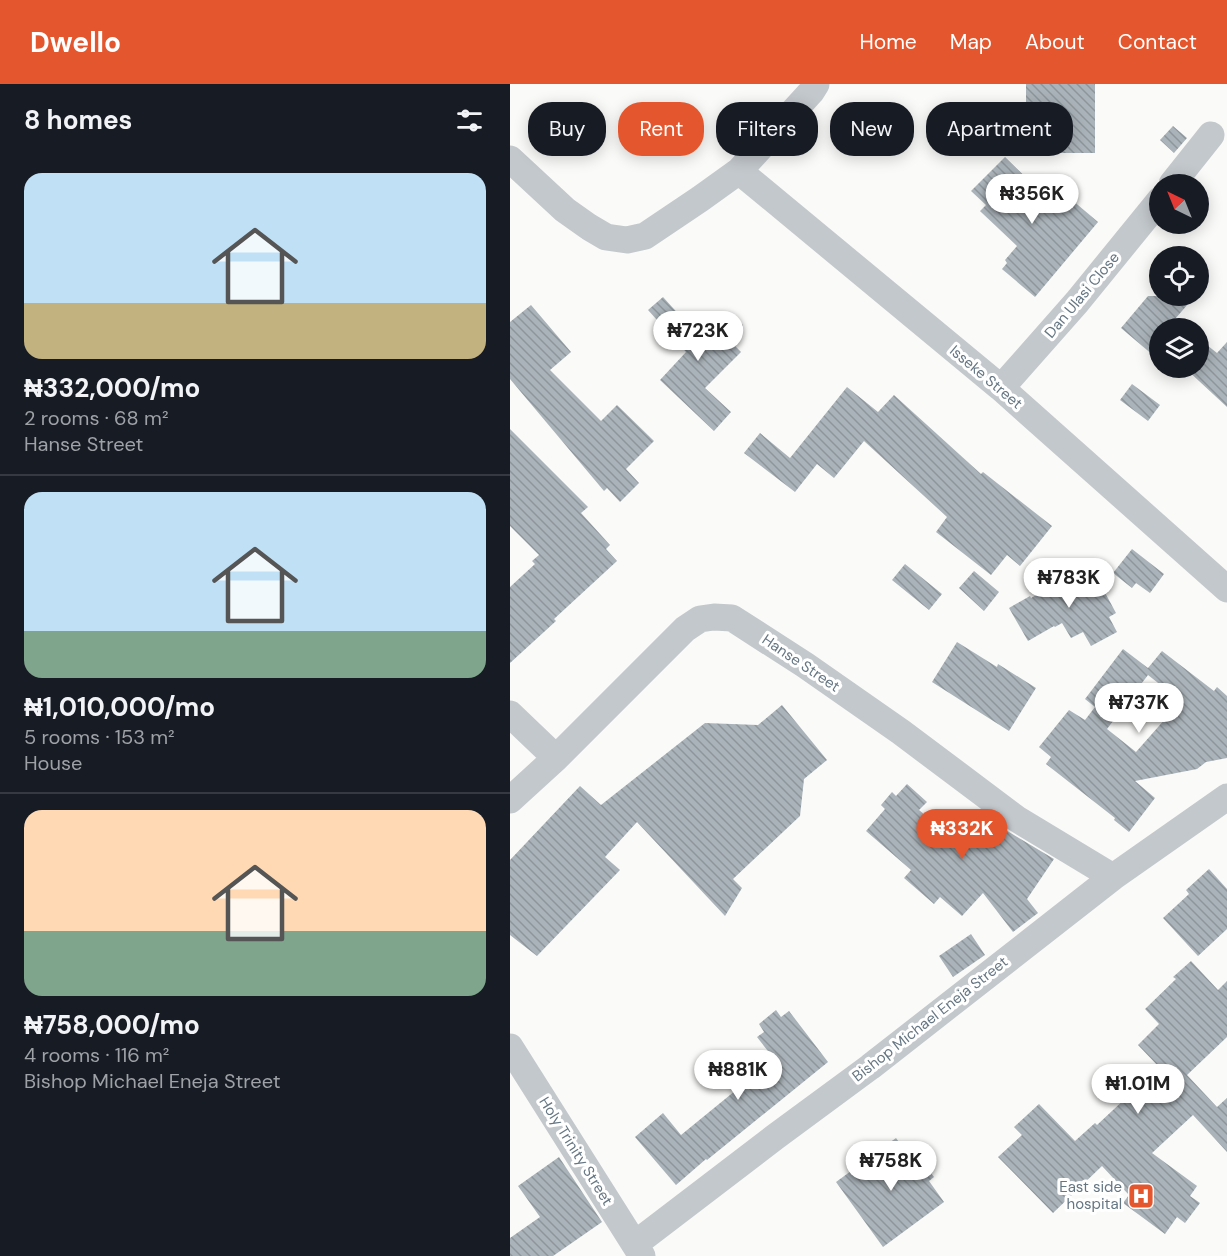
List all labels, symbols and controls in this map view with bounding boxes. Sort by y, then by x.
text: Dwello [30,24,121,61]
text: Home [859,28,917,56]
text: Map [950,28,992,56]
text: About [1025,28,1085,56]
text: Contact [1118,28,1197,56]
chip: Buy [528,102,606,156]
chip: Rent [618,102,704,156]
chip: Filters [716,102,818,156]
chip: New [830,102,914,156]
chip: Apartment [926,102,1073,156]
text: 8 homes [24,103,132,137]
icon: filters [453,104,486,137]
pin: ₦356K [990,174,1074,225]
north arrow [1149,174,1209,234]
map controls [1149,174,1209,378]
text: ₦356K [1000,180,1064,206]
icon: home [201,212,309,320]
button: locate [1149,246,1209,306]
street label: Dan Ulasi Close [1040,248,1124,342]
pin: ₦723K [656,311,740,362]
text: ₦723K [667,317,729,343]
button: layers [1149,318,1209,378]
street label: Isseke Street [945,341,1027,413]
text: ₦332,000/mo [24,371,200,405]
text: 2 rooms · 68 m² [24,405,169,431]
text: Hanse Street [24,431,143,457]
icon: home [201,531,309,639]
pin: ₦783K [1027,558,1111,609]
text: ₦783K [1038,564,1100,590]
street label: Hanse Street [758,630,844,696]
pin: ₦737K [1097,683,1181,734]
text: ₦737K [1109,689,1169,715]
text: ₦1,010,000/mo [24,690,215,724]
text: 5 rooms · 153 m² [24,724,175,750]
text: House [24,750,82,776]
pin: ₦332K [920,809,1004,860]
text: ₦332K [930,815,994,841]
icon: home [201,849,309,957]
street label: Bishop Michael Eneja Street [848,952,1012,1086]
text: ₦758,000/mo [24,1008,200,1042]
text: 4 rooms · 116 m² [24,1042,169,1068]
pin: ₦881K [696,1050,780,1101]
text: ₦881K [708,1056,768,1082]
pin: ₦1.01M [1089,1064,1187,1115]
text: Bishop Michael Eneja Street [24,1068,281,1094]
text: ₦1.01M [1105,1070,1171,1096]
street label: Holy Trinity Street [535,1093,618,1209]
pin: ₦758K [849,1141,933,1192]
text: ₦758K [860,1147,922,1173]
place label: East side hospital [1059,1177,1122,1214]
hospital icon: East side hospital [1126,1181,1156,1211]

